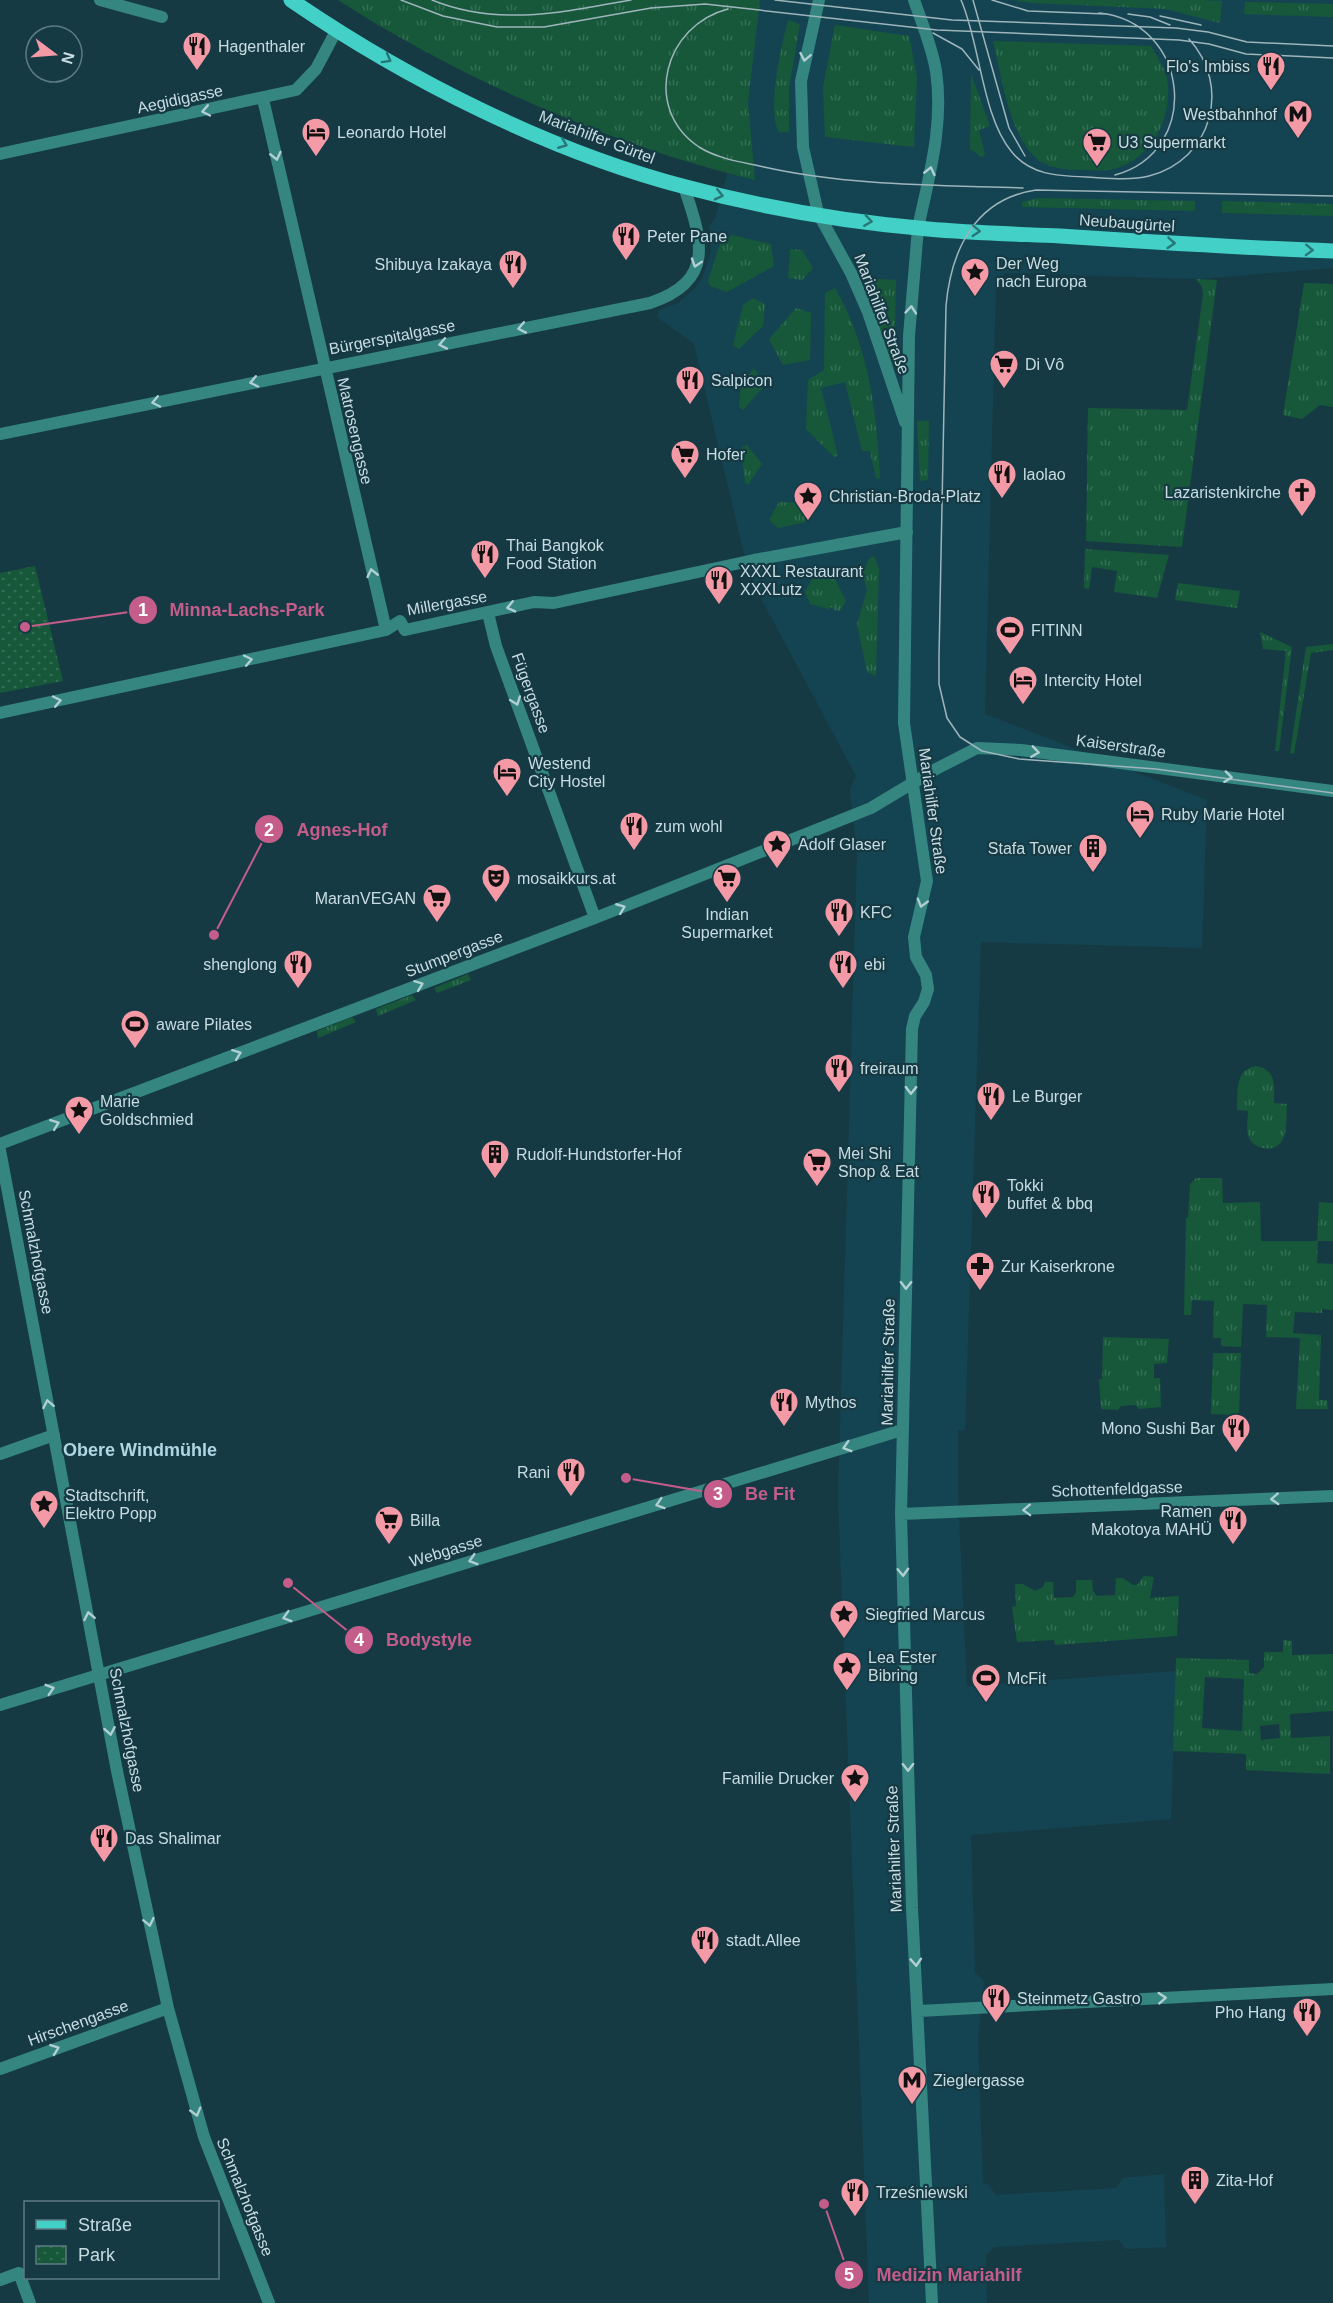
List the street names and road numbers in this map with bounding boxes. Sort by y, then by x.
street label: Aegidigasse [136,82,225,116]
street label: Mariahilfer Gürtel [537,107,657,167]
street label: Neubaugürtel [1078,211,1176,235]
street label: Mariahilfer Straße [851,252,913,376]
street label: Bürgerspitalgasse [328,316,457,358]
street label: Matrosengasse [334,376,376,486]
street label: Millergasse [406,588,488,618]
street label: Fügergasse [509,650,553,736]
street label: Kaiserstraße [1075,731,1167,761]
street label: Mariahilfer Straße [916,747,950,875]
street label: Stumpergasse [403,928,505,980]
street label: Schmalzhofgasse [16,1188,56,1316]
street label: Mariahilfer Straße [878,1298,898,1426]
street label: Schottenfeldgasse [1051,1478,1183,1500]
street label: Webgasse [408,1532,485,1570]
street label: Schmalzhofgasse [107,1666,147,1794]
street label: Mariahilfer Straße [883,1785,905,1913]
street label: Hirschengasse [25,1997,131,2049]
street label: Schmalzhofgasse [213,2135,277,2259]

